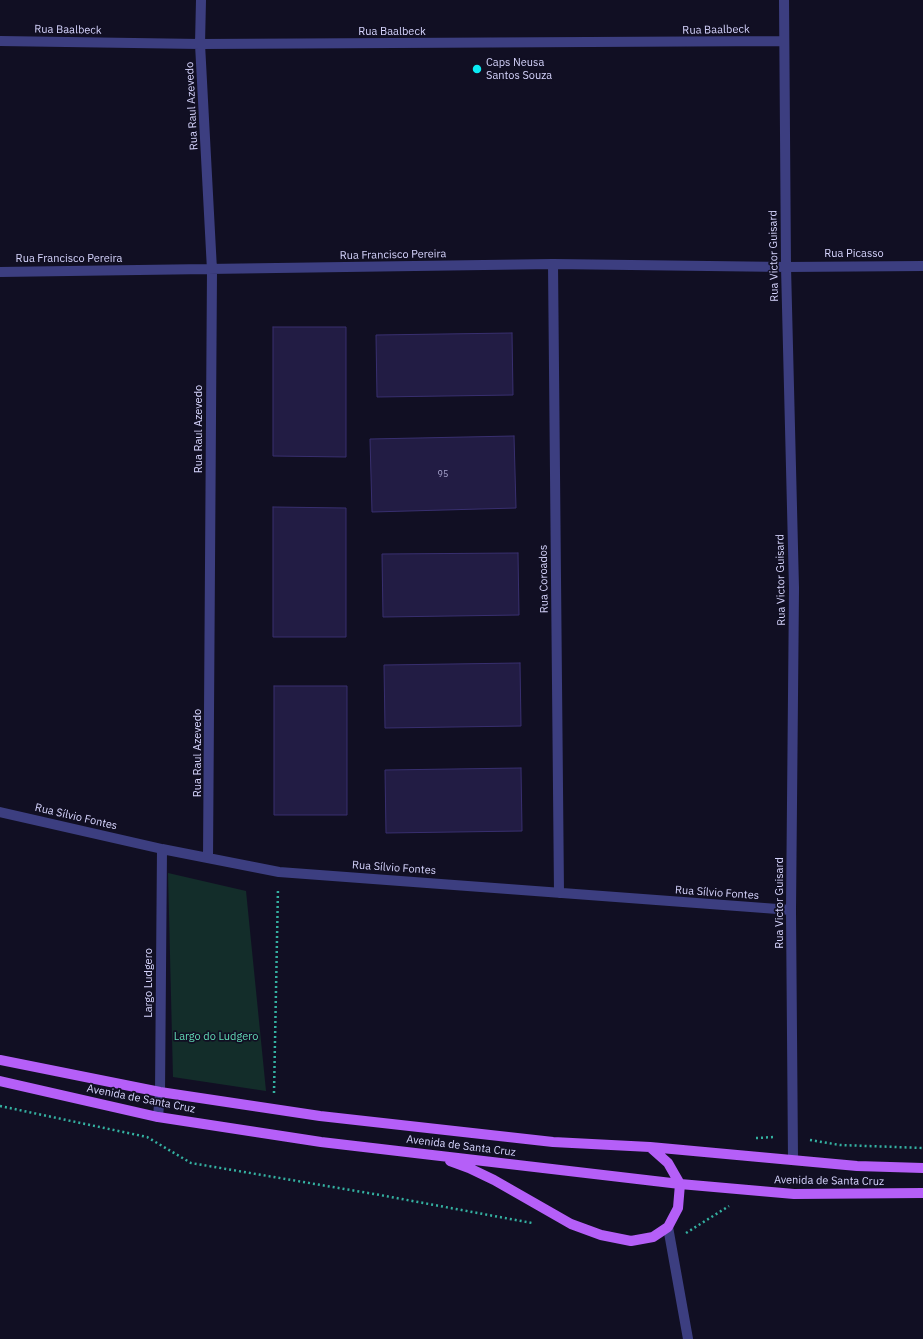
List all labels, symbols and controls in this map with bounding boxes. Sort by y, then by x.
street label: Rua Baalbeck [34,23,102,37]
street label: Rua Baalbeck [682,23,750,37]
street label: Rua Baalbeck [358,25,426,39]
place label: Caps Neusa Santos Souza [486,56,552,82]
street label: Rua Raul Azevedo [183,62,201,150]
marker: Caps Neusa Santos Souza [471,63,483,75]
street label: Rua Victor Guisard [767,210,781,302]
street label: Rua Francisco Pereira [339,247,447,263]
street label: Rua Picasso [824,247,884,261]
street label: Rua Francisco Pereira [16,252,122,266]
street label: Rua Raul Azevedo [192,385,206,473]
house number: 95 [438,469,448,479]
street label: Rua Victor Guisard [774,534,788,626]
street label: Rua Coroados [537,545,551,613]
street label: Rua Raul Azevedo [191,709,205,797]
street label: Rua Sílvio Fontes [33,801,119,833]
street label: Rua Victor Guisard [773,857,787,949]
street label: Rua Sílvio Fontes [352,858,436,878]
street label: Rua Sílvio Fontes [675,883,759,903]
street label: Largo Ludgero [142,948,156,1018]
park label: Largo do Ludgero [174,1030,258,1044]
street label: Avenida de Santa Cruz [86,1082,196,1116]
street label: Avenida de Santa Cruz [406,1133,516,1159]
street label: Avenida de Santa Cruz [774,1173,884,1189]

